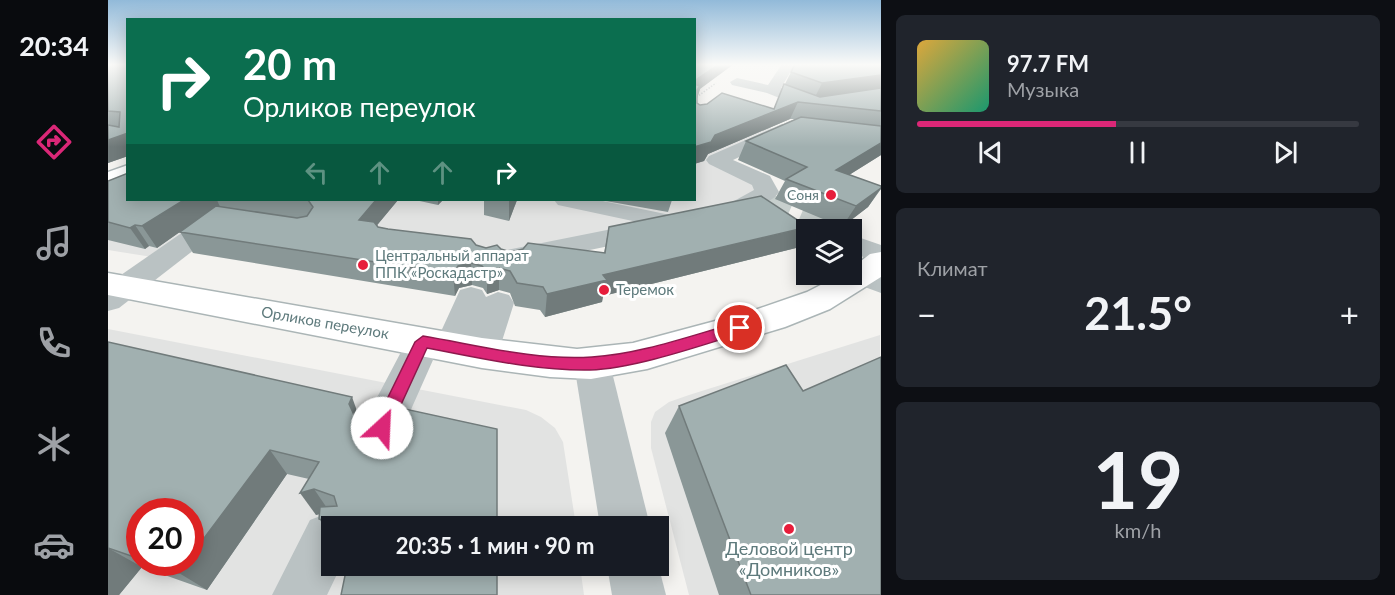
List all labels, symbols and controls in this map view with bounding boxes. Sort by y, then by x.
text: 20:34 [19,29,89,62]
text: 20 m [243,39,337,89]
icon: right [144,42,222,120]
text: 97.7 FM [1007,50,1089,77]
text: Музыка [1007,77,1079,101]
text: Орликов переулок [243,90,476,123]
icon: directions [33,121,75,163]
icon: previous [974,136,1007,169]
icon: pause [1121,136,1154,169]
icon: next [1269,136,1302,169]
icon: left [300,156,333,189]
icon: ahead [363,156,396,189]
icon: ahead [426,156,459,189]
icon: right [489,156,522,189]
place label: Соня [787,186,819,203]
marker: Соня [824,188,838,202]
map controls [796,219,862,285]
button: layers [796,219,862,285]
icon: music [33,222,75,264]
place label: Центральный аппарат ППК «Роскадастр» [375,246,529,281]
text: Климат [917,256,988,280]
marker: Центральный аппарат ППК «Роскадастр» [356,258,370,272]
place label: Теремок [616,280,674,298]
marker: Теремок [597,283,611,297]
text: 21.5° [1084,286,1192,340]
text: − [917,294,936,334]
text: + [1340,294,1359,334]
street label: Орликов переулок [260,302,391,342]
pin [714,302,765,353]
icon: arrive [723,311,756,344]
icon: phone [33,322,75,364]
position arrow [350,396,414,460]
icon: climate [33,423,75,465]
text: 19 [1093,432,1183,526]
speed limit sign: 20 [126,498,204,576]
text: km/h [1115,518,1161,542]
marker: Деловой центр «Домников» [782,522,796,536]
icon: car [33,524,75,566]
text: 20:35 · 1 мин · 90 m [396,532,594,559]
place label: Деловой центр «Домников» [725,537,853,580]

